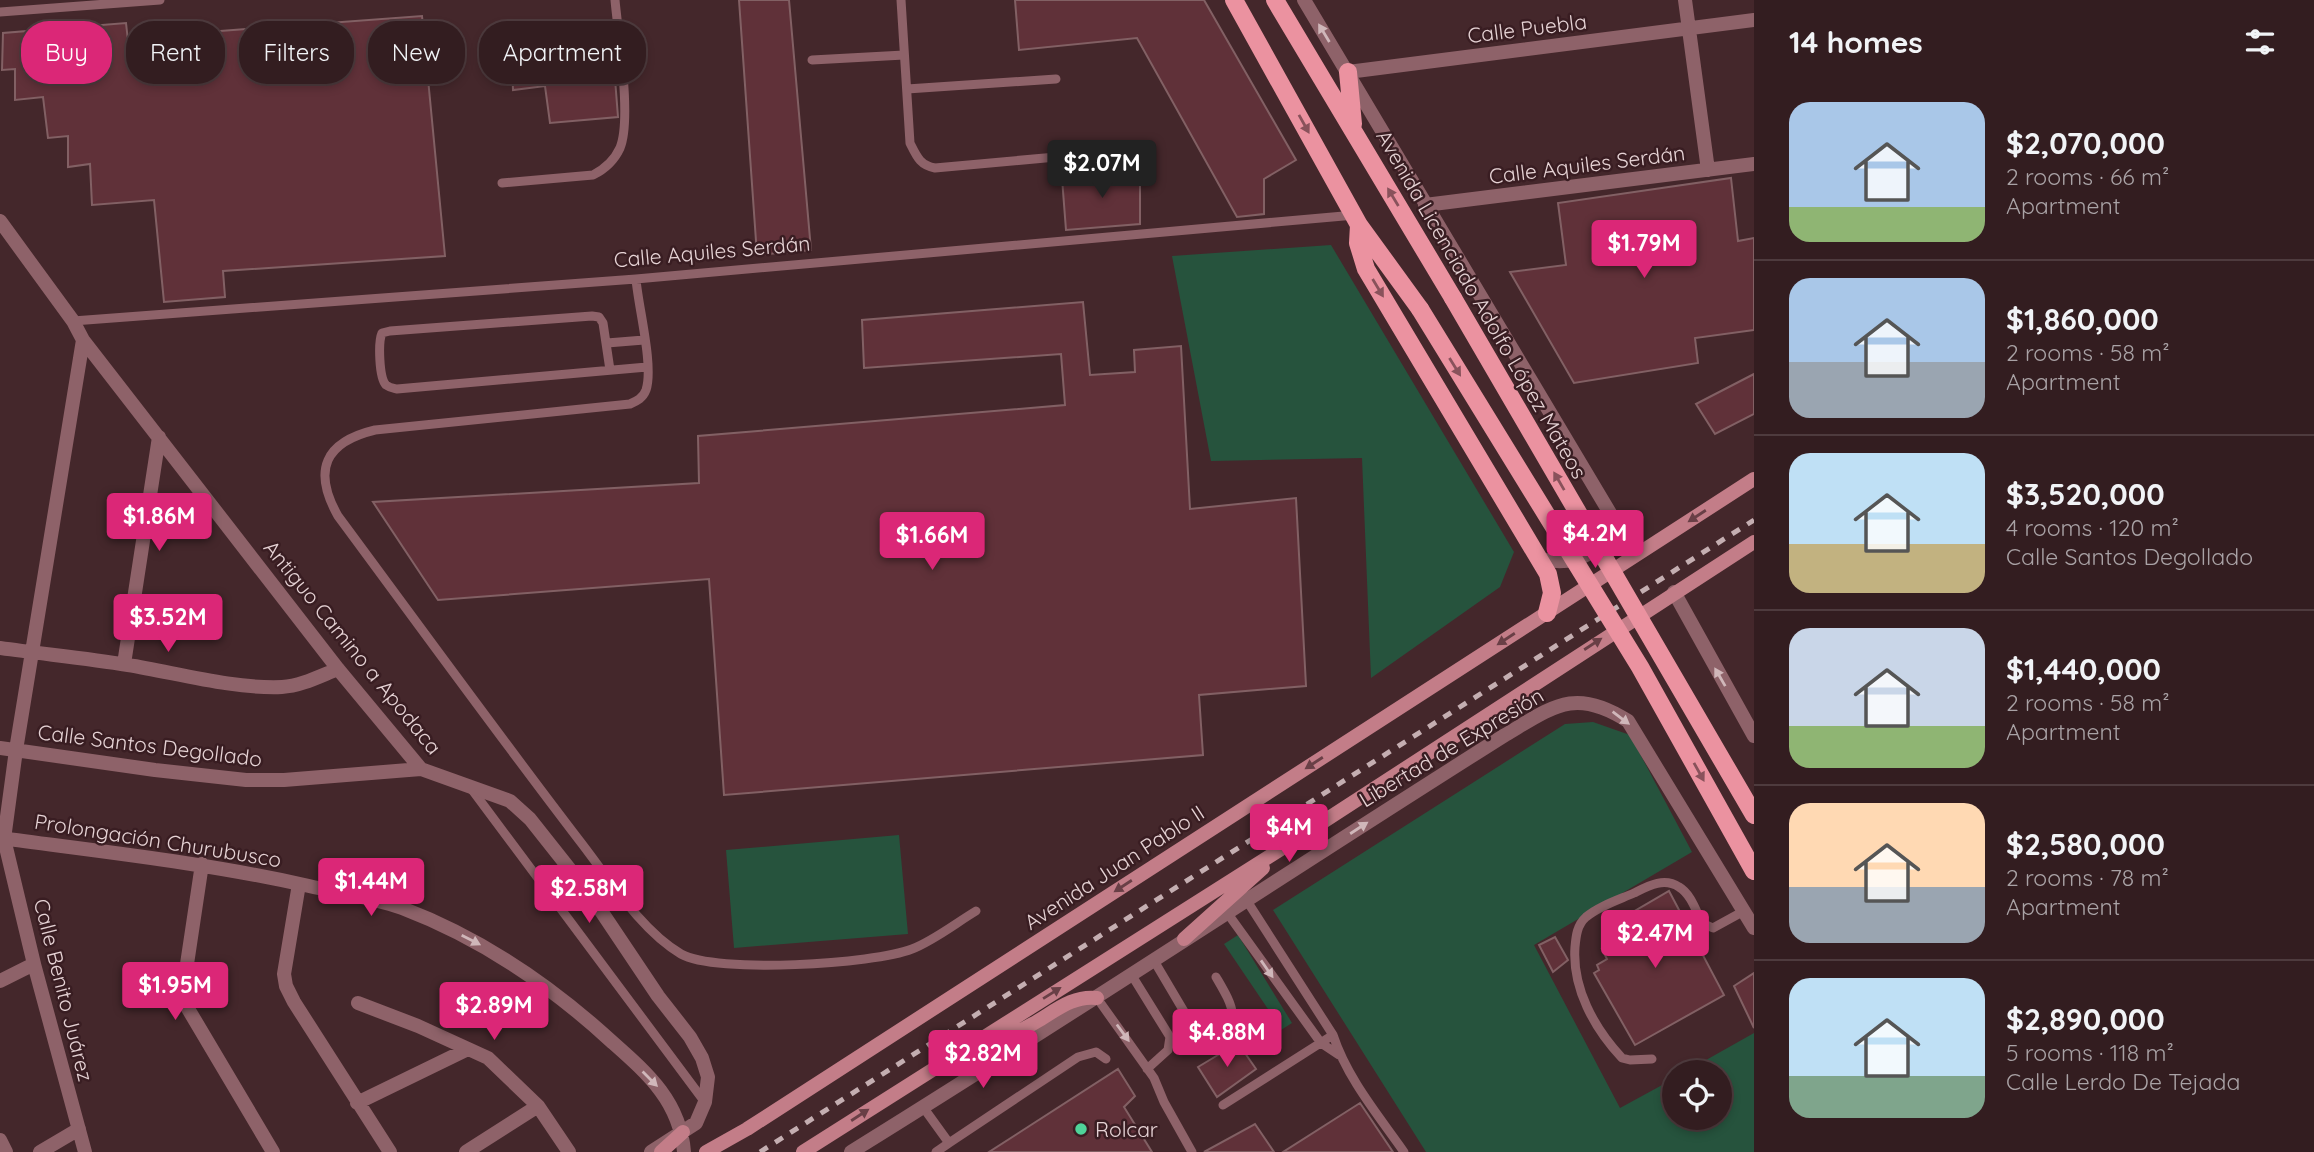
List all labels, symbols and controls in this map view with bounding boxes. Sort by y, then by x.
street label: Calle Puebla [1466,8,1588,48]
chip: Buy [21,21,112,84]
chip: Rent [126,21,225,84]
chip: Filters [239,21,354,84]
chip: New [368,21,465,84]
chip: Apartment [479,21,646,84]
text: 14 homes [1789,23,1923,61]
icon: filters [2241,23,2279,61]
one-way arrow [1318,24,1331,43]
one-way arrow [1297,114,1309,134]
text: $2,070,000 [2006,124,2165,162]
street label: Avenida Licenciado Adolfo López Mateos [1371,125,1593,483]
icon: home [1845,130,1929,214]
street label: Calle Aquiles Serdán [1488,139,1686,189]
pin: $2.07M [1045,140,1159,200]
text: $2.07M [1063,148,1141,177]
text: 2 rooms · 66 m² [2006,162,2169,191]
one-way arrow [1387,188,1400,207]
text: Apartment [2006,191,2120,220]
pin: $1.79M [1587,220,1701,280]
text: $1.79M [1608,228,1680,257]
street label: Calle Aquiles Serdán [613,229,811,273]
one-way arrow [1372,279,1384,298]
text: $1,860,000 [2006,300,2159,338]
icon: home [1845,306,1929,390]
text: 2 rooms · 58 m² [2006,338,2169,367]
one-way arrow [1449,357,1462,377]
text: Apartment [2006,367,2120,396]
one-way arrow [1553,471,1566,490]
text: $3,520,000 [2006,475,2165,513]
icon: home [1845,481,1929,565]
pin: $1.86M [102,494,216,553]
text: $1.86M [123,501,195,530]
one-way arrow [1687,509,1706,522]
pin: $4.2M [1546,510,1644,570]
pin: $1.66M [875,512,989,572]
text: 4 rooms · 120 m² [2006,513,2179,542]
text: $4.2M [1563,518,1627,547]
text: $1.66M [896,520,968,549]
street label: Antiguo Camino a Apodaca [259,535,447,759]
text: Calle Santos Degollado [2006,542,2253,571]
pin: $3.52M [111,594,225,654]
text: $3.52M [130,602,206,631]
one-way arrow [1496,633,1515,646]
one-way arrow [1584,638,1603,651]
text: $1,440,000 [2006,650,2161,688]
icon: home [1845,656,1929,740]
one-way arrow [1714,667,1726,686]
street label: Libertad de Expresión [1354,682,1548,812]
text: 2 rooms · 58 m² [2006,688,2169,717]
one-way arrow [1612,710,1630,725]
text: Apartment [2006,717,2120,746]
street label: Calle Santos Degollado [36,718,264,772]
one-way arrow [1305,756,1324,769]
one-way arrow [1693,762,1705,782]
street label: Avenida Juan Pablo II [1019,799,1209,935]
pin: $4M [1255,804,1323,864]
street label: Prolongación Churubusco [33,808,283,872]
text: $4M [1266,812,1312,841]
one-way arrow [1350,822,1369,835]
text: $2,580,000 [2006,825,2165,863]
icon: home [1845,831,1929,915]
pin: $1.44M [314,858,428,918]
text: 2 rooms · 78 m² [2006,863,2169,892]
text: $1.44M [334,866,408,895]
pin: $2.58M [532,866,646,925]
text: $2.58M [550,873,628,902]
one-way arrow [1114,879,1133,892]
text: Apartment [2006,892,2120,921]
street label: Calle Benito Juárez [29,896,99,1084]
pin: $2.47M [1598,911,1712,970]
text: $2.47M [1617,918,1693,947]
one-way arrow [461,935,481,946]
one-way arrow [1260,960,1274,978]
pin: $1.95M [118,962,232,1022]
text: $1.95M [138,970,212,999]
pin: $2.89M [437,982,551,1042]
one-way arrow [1043,986,1061,1000]
text: $2.89M [455,990,533,1019]
text: $2,890,000 [2006,1000,2165,1038]
icon: home [1845,1006,1929,1090]
pin: $4.88M [1170,1010,1284,1069]
text: $4.88M [1188,1017,1266,1046]
one-way arrow [1115,1024,1129,1042]
pin: $2.82M [926,1030,1040,1090]
text: $2.82M [944,1038,1022,1067]
text: 5 rooms · 118 m² [2006,1038,2174,1067]
map controls [1662,1060,1732,1130]
button: locate [1662,1060,1732,1130]
text: Calle Lerdo De Tejada [2006,1067,2240,1096]
one-way arrow [641,1070,658,1086]
one-way arrow [851,1108,869,1122]
place label: Rolcar [1095,1116,1158,1142]
marker: Rolcar [1073,1121,1089,1137]

